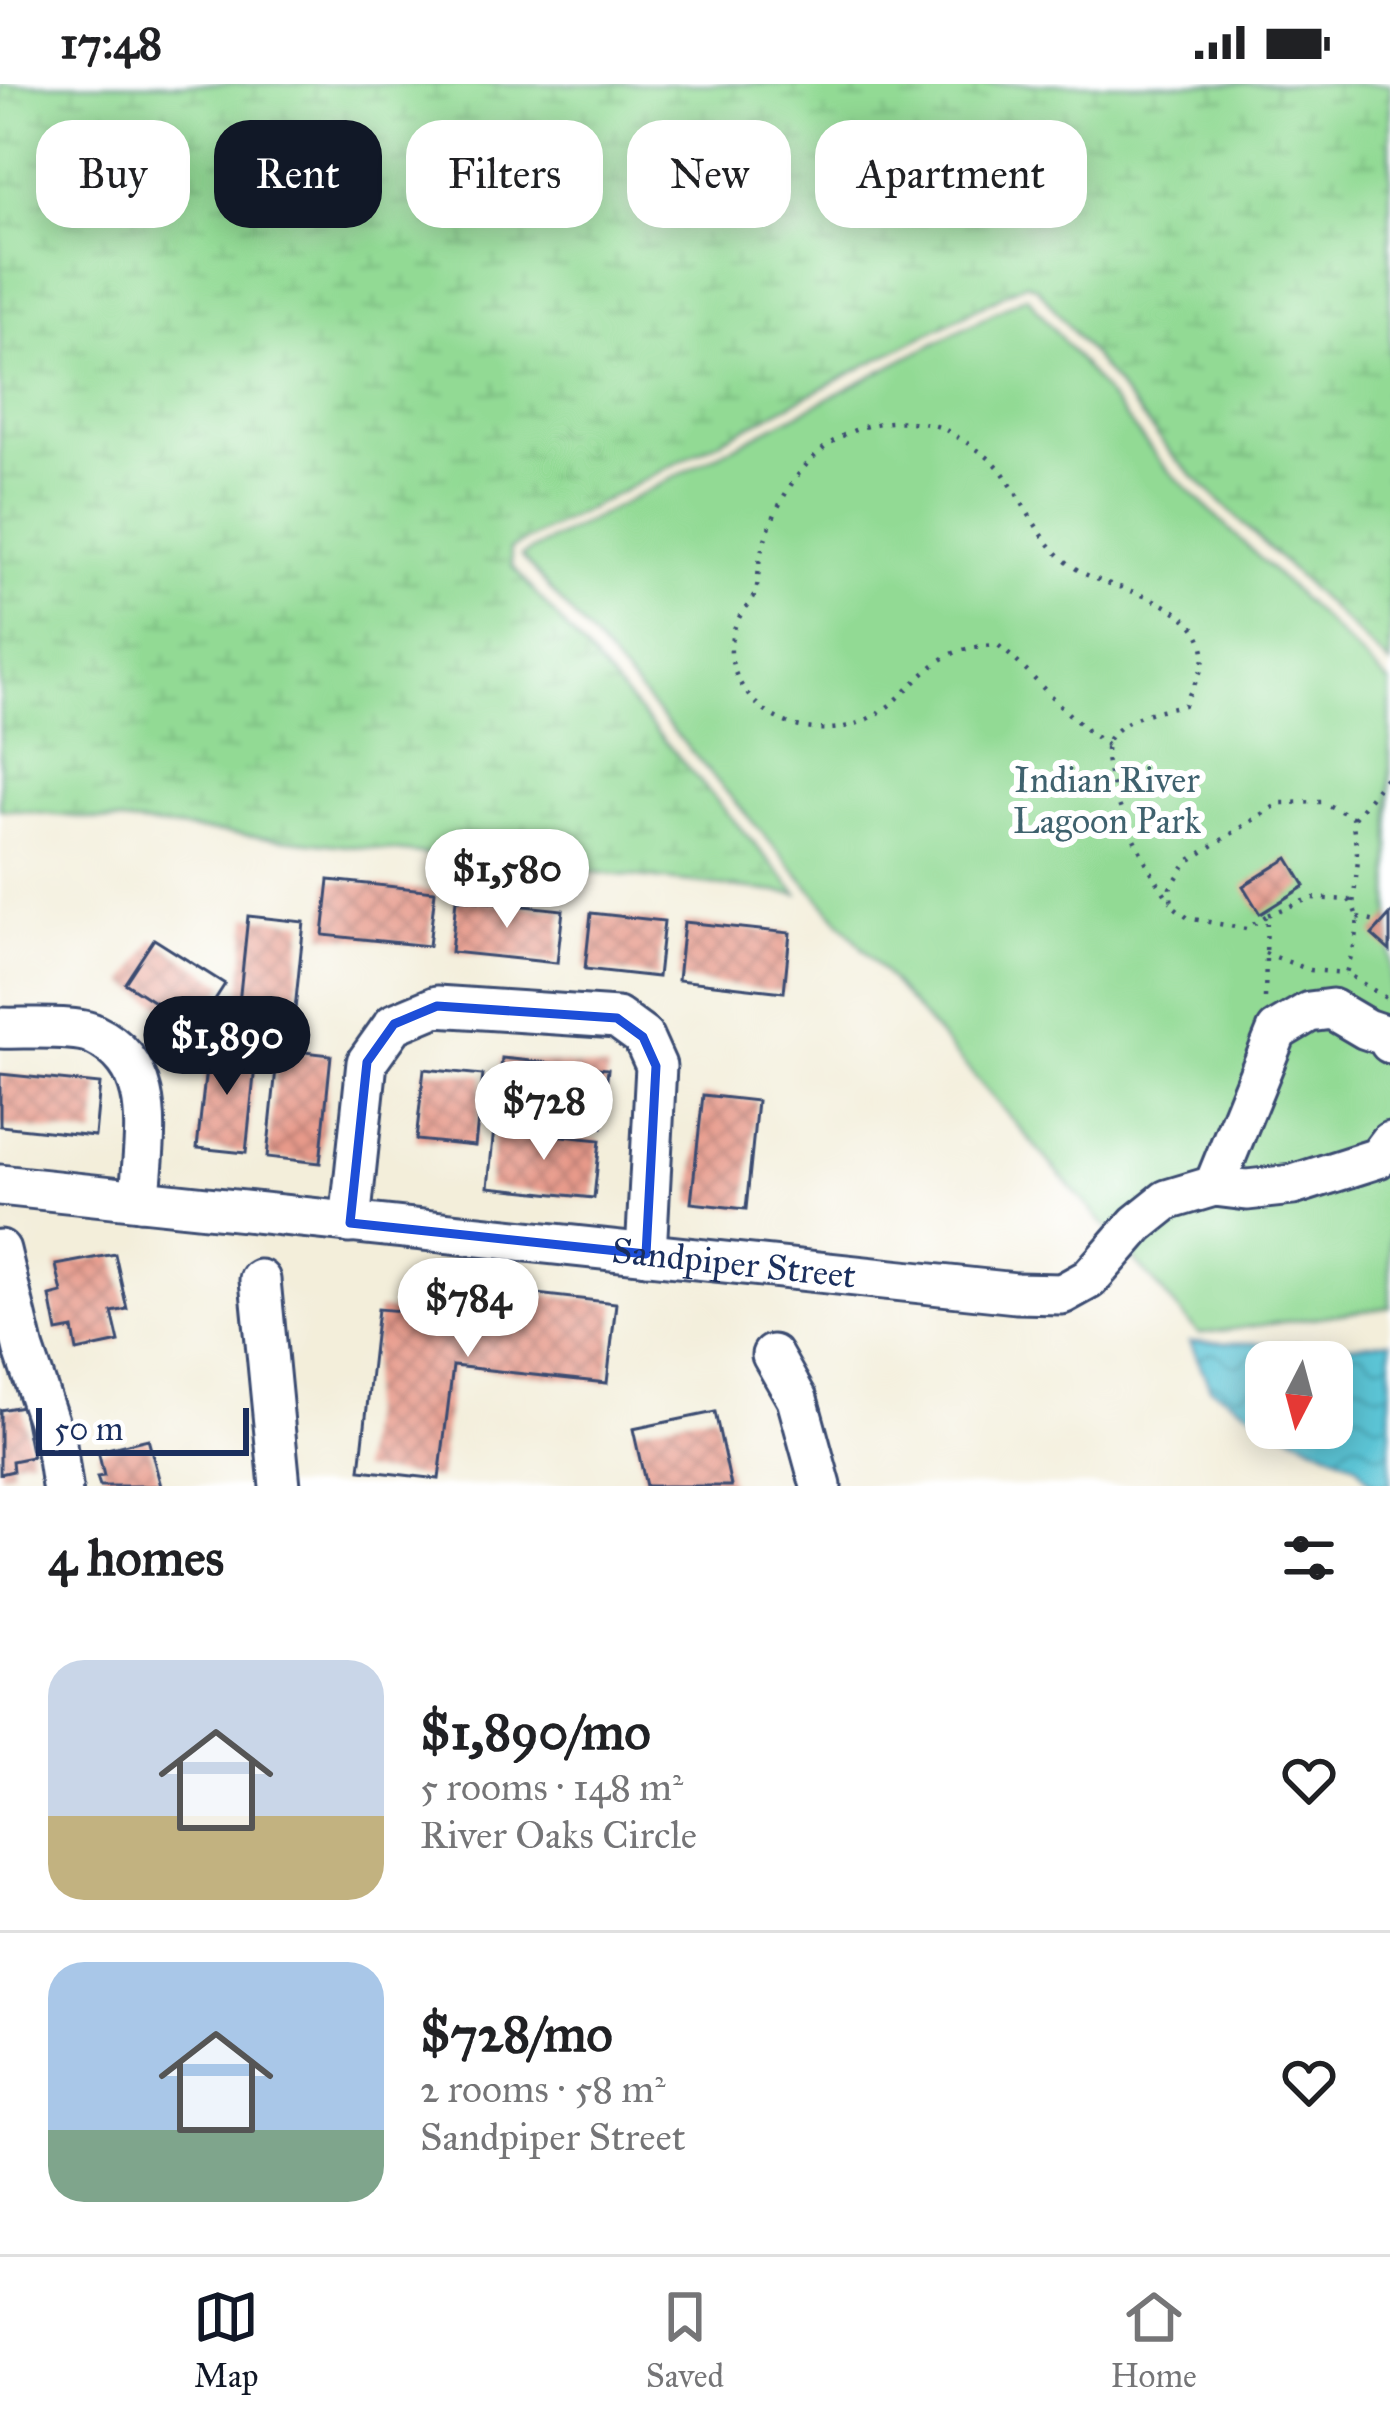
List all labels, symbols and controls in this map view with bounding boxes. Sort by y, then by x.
text: 17:48 [60,15,162,70]
chip: Buy [36,120,190,228]
chip: Rent [214,120,382,228]
chip: Filters [406,120,603,228]
chip: New [627,120,791,228]
chip: Apartment [815,120,1087,228]
park label: Indian River Lagoon Park [1013,758,1201,843]
pin: $1,580 [409,829,605,931]
text: $1,580 [452,844,562,892]
pin: $1,890 [129,996,325,1098]
text: $1,890 [170,1011,284,1059]
pin: $728 [473,1061,615,1163]
text: $728 [502,1076,586,1124]
street label: Sandpiper Street [610,1228,858,1298]
pin: $784 [397,1258,539,1360]
text: $784 [425,1273,511,1321]
north arrow [1245,1341,1353,1449]
map controls [1245,1341,1353,1449]
scale bar [36,1402,249,1455]
text: 50 m [54,1409,123,1449]
icon: filters [1276,1525,1342,1591]
text: 4 homes [48,1527,224,1589]
text: $1,890/mo [420,1701,651,1763]
icon: home [144,1708,288,1852]
icon: heart [1276,1747,1342,1813]
text: 5 rooms · 148 m² [420,1763,683,1811]
text: River Oaks Circle [420,1811,697,1859]
text: $728/mo [420,2003,613,2065]
icon: home [144,2010,288,2154]
icon: heart [1276,2049,1342,2115]
text: 2 rooms · 58 m² [420,2065,666,2113]
text: Sandpiper Street [420,2113,686,2161]
tab: Map [193,2284,259,2396]
tab: Saved [646,2284,724,2396]
tab: Home [1110,2284,1197,2396]

